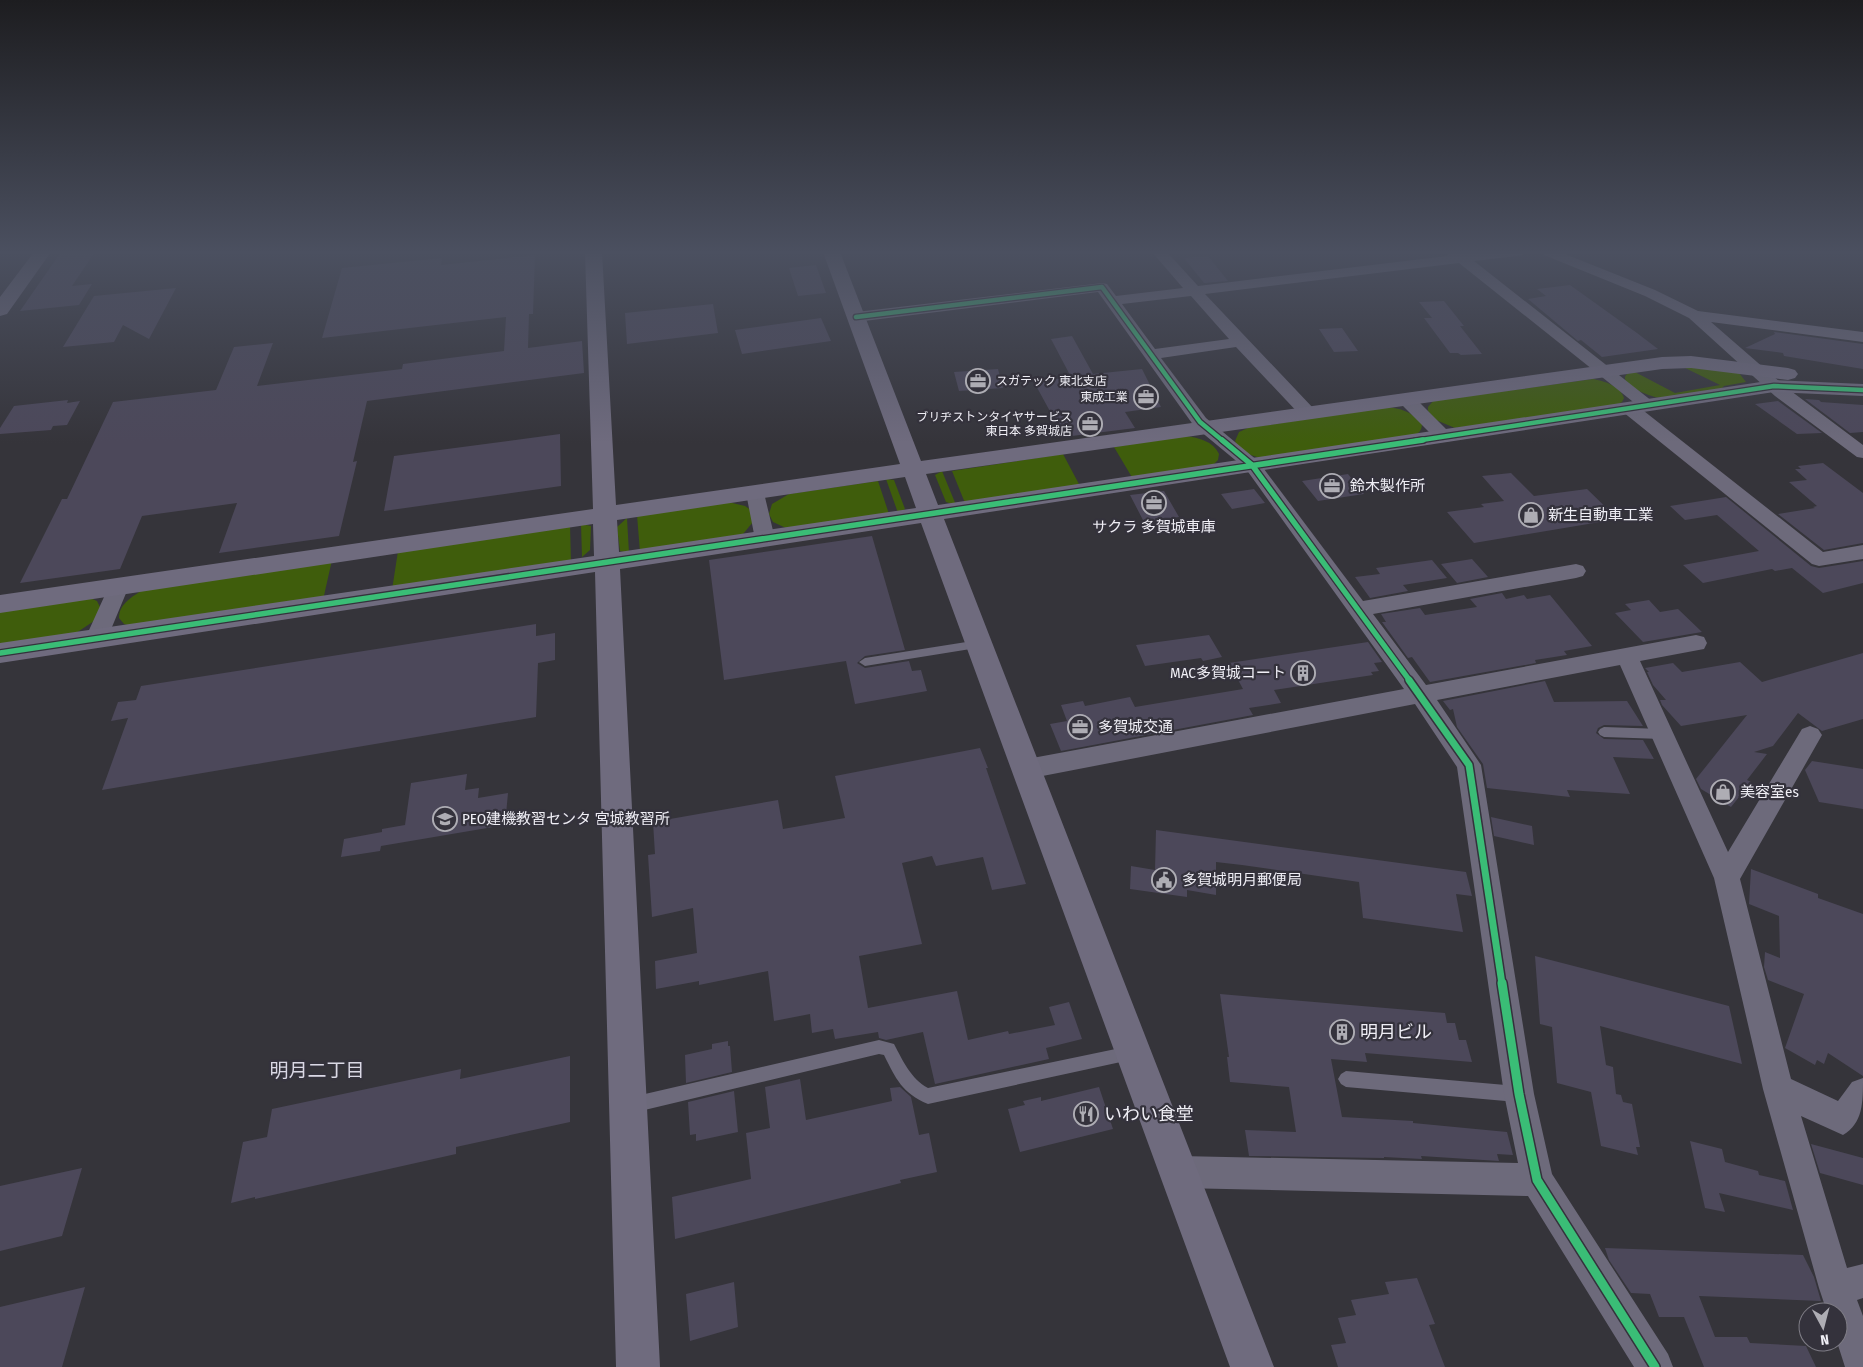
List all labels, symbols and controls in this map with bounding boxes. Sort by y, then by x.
office icon: スガテック 東北支店 [965,368,991,394]
place label: スガテック 東北支店 [996,374,1107,388]
office icon: 東成工業 [1133,384,1159,410]
place label: 東成工業 [1080,390,1128,404]
place label: ブリヂストンタイヤサービス 東日本 多賀城店 [916,410,1072,438]
office icon: ブリヂストンタイヤサービス 東日本 多賀城店 [1077,411,1103,437]
office icon: 鈴木製作所 [1319,473,1345,499]
place label: 鈴木製作所 [1350,477,1425,495]
office icon: サクラ 多賀城車庫 [1141,490,1167,516]
shop icon: 新生自動車工業 [1518,502,1544,528]
place label: 新生自動車工業 [1548,506,1653,524]
place label: サクラ 多賀城車庫 [1092,518,1216,536]
building icon: MAC多賀城コート [1290,660,1316,686]
place label: MAC多賀城コート [1170,664,1286,682]
office icon: 多賀城交通 [1067,714,1093,740]
place label: 多賀城交通 [1098,718,1173,736]
shop icon: 美容室es [1710,779,1736,805]
place label: 美容室es [1740,783,1799,801]
school or university icon: PEO建機教習センタ 宮城教習所 [432,806,458,832]
place label: PEO建機教習センタ 宮城教習所 [462,810,670,828]
public building icon: 多賀城明月郵便局 [1151,867,1177,893]
place label: 多賀城明月郵便局 [1182,871,1302,889]
building icon: 明月ビル [1329,1019,1355,1045]
place label: 明月ビル [1360,1021,1432,1043]
district label: 明月二丁目 [269,1059,365,1082]
restaurant icon: いわい食堂 [1073,1101,1099,1127]
place label: いわい食堂 [1104,1103,1194,1125]
north arrow [1798,1302,1848,1352]
text: N [1819,1330,1830,1348]

